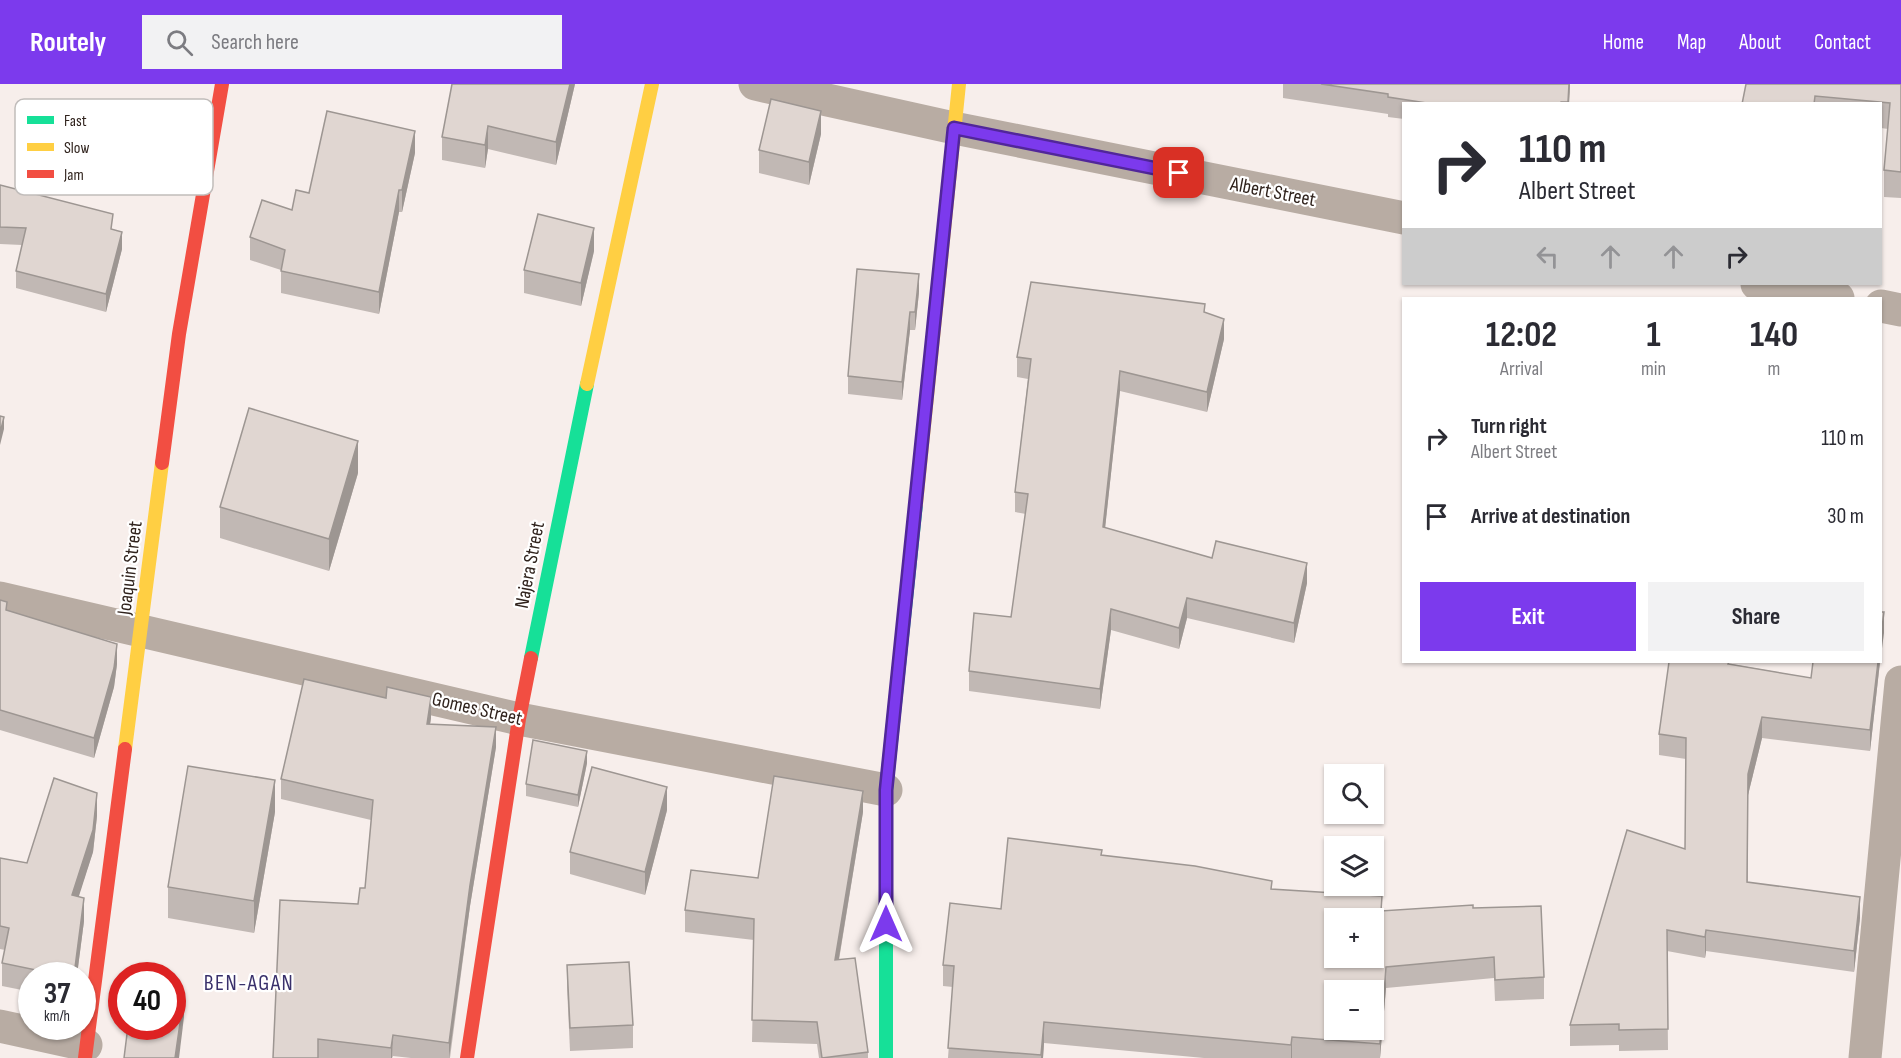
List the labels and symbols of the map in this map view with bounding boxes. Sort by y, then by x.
legend [15,99,213,195]
text: Fast [64,112,87,131]
text: Slow [64,139,89,158]
pin [1153,147,1204,198]
text: Jam [63,166,84,185]
street label: Albert Street [1227,172,1318,212]
street label: Joaquin Street [112,520,148,617]
street label: Najera Street [510,520,550,610]
street label: Gomes Street [430,687,524,731]
position arrow [854,892,918,956]
speed limit sign: 40 [108,962,186,1040]
district label: BEN-AGAN [204,970,294,997]

